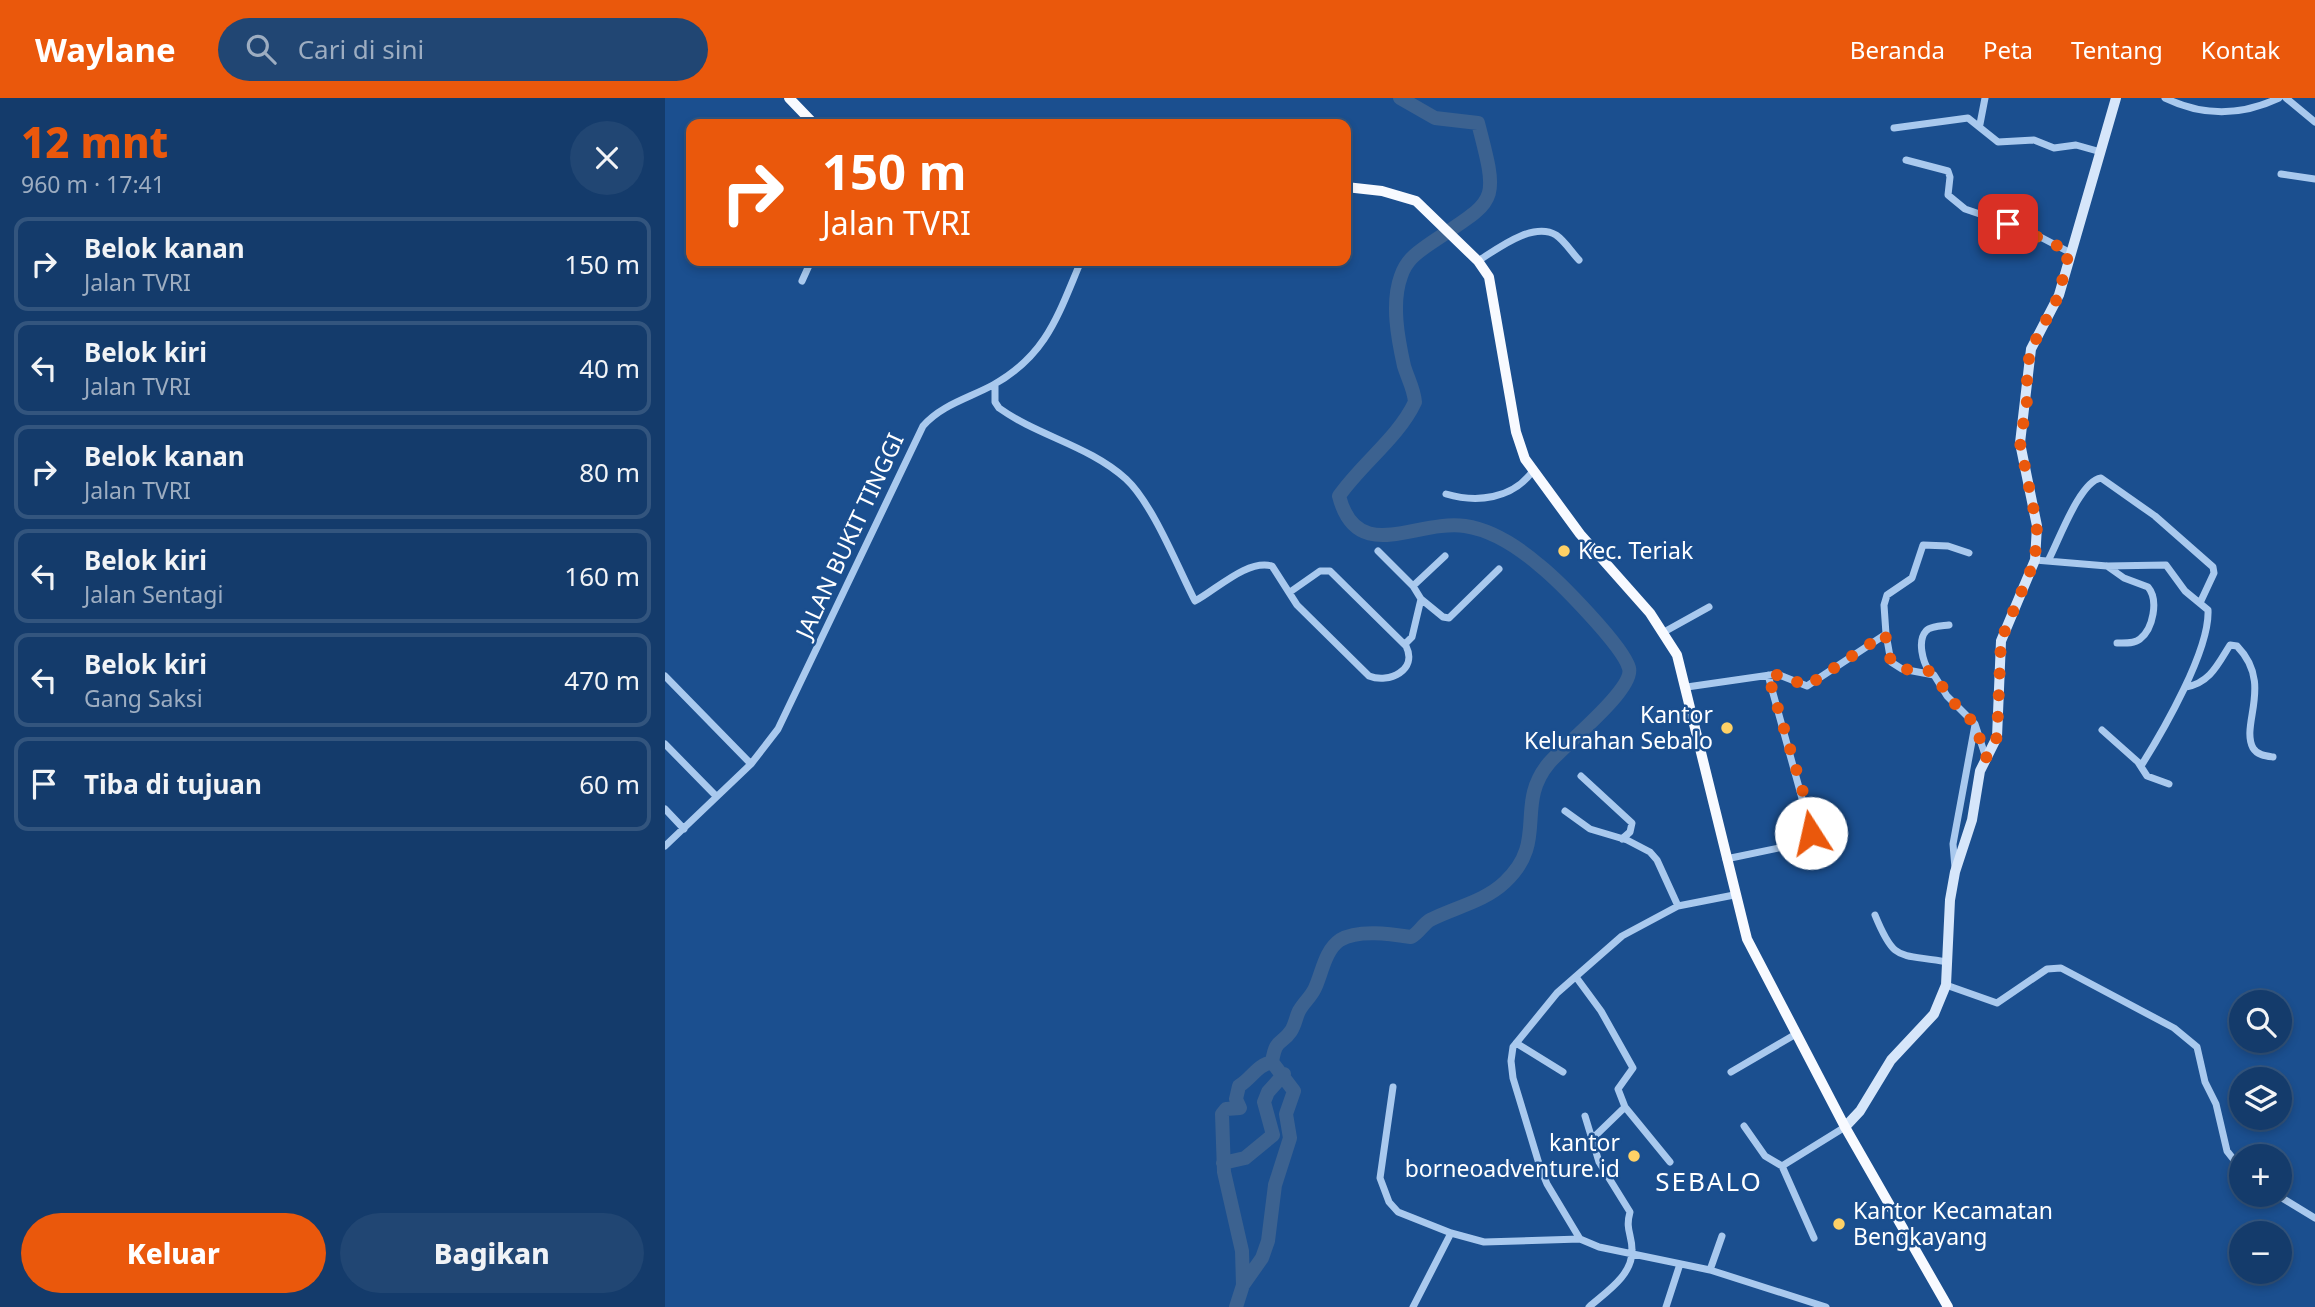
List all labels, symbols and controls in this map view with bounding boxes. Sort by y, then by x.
search box [218,18,708,81]
text: Waylane [35,27,176,72]
icon: search [242,30,280,68]
text: Cari di sini [298,31,424,67]
text: Beranda [1850,33,1945,66]
text: Peta [1983,33,2033,66]
text: Tentang [2071,33,2163,66]
text: Kontak [2201,33,2280,66]
text: 12 mnt [21,113,168,170]
button: close [570,121,644,195]
text: 150 m [822,138,967,204]
icon: right [707,147,798,238]
text: 960 m · 17:41 [21,168,165,200]
pin [1978,194,2038,254]
text: Jalan TVRI [822,201,971,244]
icon: arrive [1989,205,2027,243]
text: Belok kanan [84,230,245,266]
icon: right [25,245,63,283]
text: 150 m [564,246,640,282]
text: Jalan TVRI [84,266,191,298]
text: Belok kiri [84,334,207,370]
icon: left [25,349,63,387]
text: 40 m [579,350,640,386]
text: Jalan TVRI [84,370,191,402]
street label: JALAN BUKIT TINGGI [787,428,911,645]
text: Belok kanan [84,438,245,474]
icon: right [25,453,63,491]
text: 80 m [579,454,640,490]
text: Jalan TVRI [84,474,191,506]
place label: Kec. Teriak [1578,534,1694,566]
text: Belok kiri [84,542,207,578]
marker: Kec. Teriak [1556,543,1572,559]
icon: left [25,557,63,595]
text: 160 m [564,558,640,594]
text: Jalan Sentagi [84,578,223,610]
text: Belok kiri [84,646,207,682]
icon: left [25,661,63,699]
text: 470 m [564,662,640,698]
text: Gang Saksi [84,682,203,714]
place label: Kantor Kelurahan Sebalo [1524,698,1713,756]
marker: Kantor Kelurahan Sebalo [1719,720,1735,736]
icon: arrive [25,765,63,803]
text: Tiba di tujuan [84,766,262,802]
text: 60 m [579,766,640,802]
position arrow [1774,796,1848,870]
map controls [2229,990,2292,1284]
button: search [2229,990,2292,1053]
button: layers [2229,1067,2292,1130]
place label: kantor borneoadventure.id [1405,1126,1620,1184]
button: + [2229,1144,2292,1207]
marker: kantor borneoadventure.id [1626,1148,1642,1164]
district label: SEBALO [1655,1163,1763,1199]
place label: Kantor Kecamatan Bengkayang [1853,1194,2053,1252]
button: Keluar [21,1213,326,1293]
button: Bagikan [340,1213,644,1293]
marker: Kantor Kecamatan Bengkayang [1831,1216,1847,1232]
button: − [2229,1221,2292,1284]

